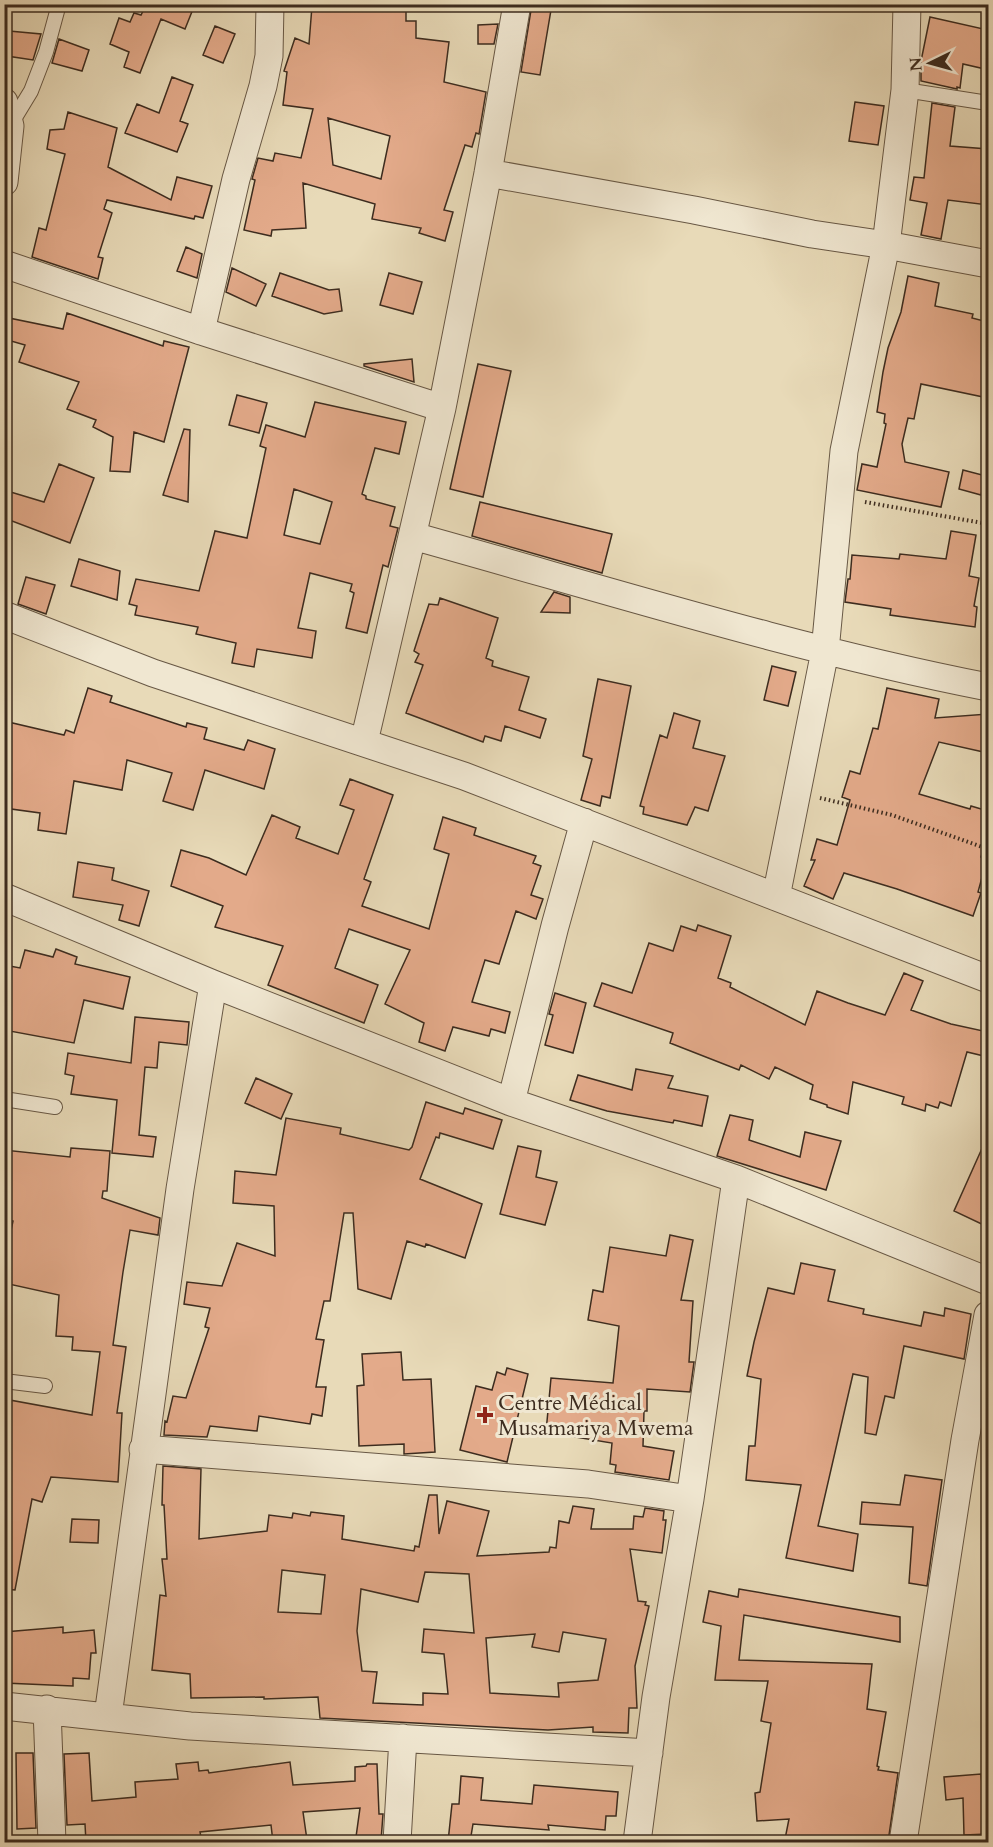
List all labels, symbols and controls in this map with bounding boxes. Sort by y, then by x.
north arrow [900,33,960,93]
text: N [904,56,928,72]
place label: Centre Médical Musamariya Mwema [498,1388,694,1443]
marker: Centre Médical Musamariya Mwema [476,1406,494,1424]

